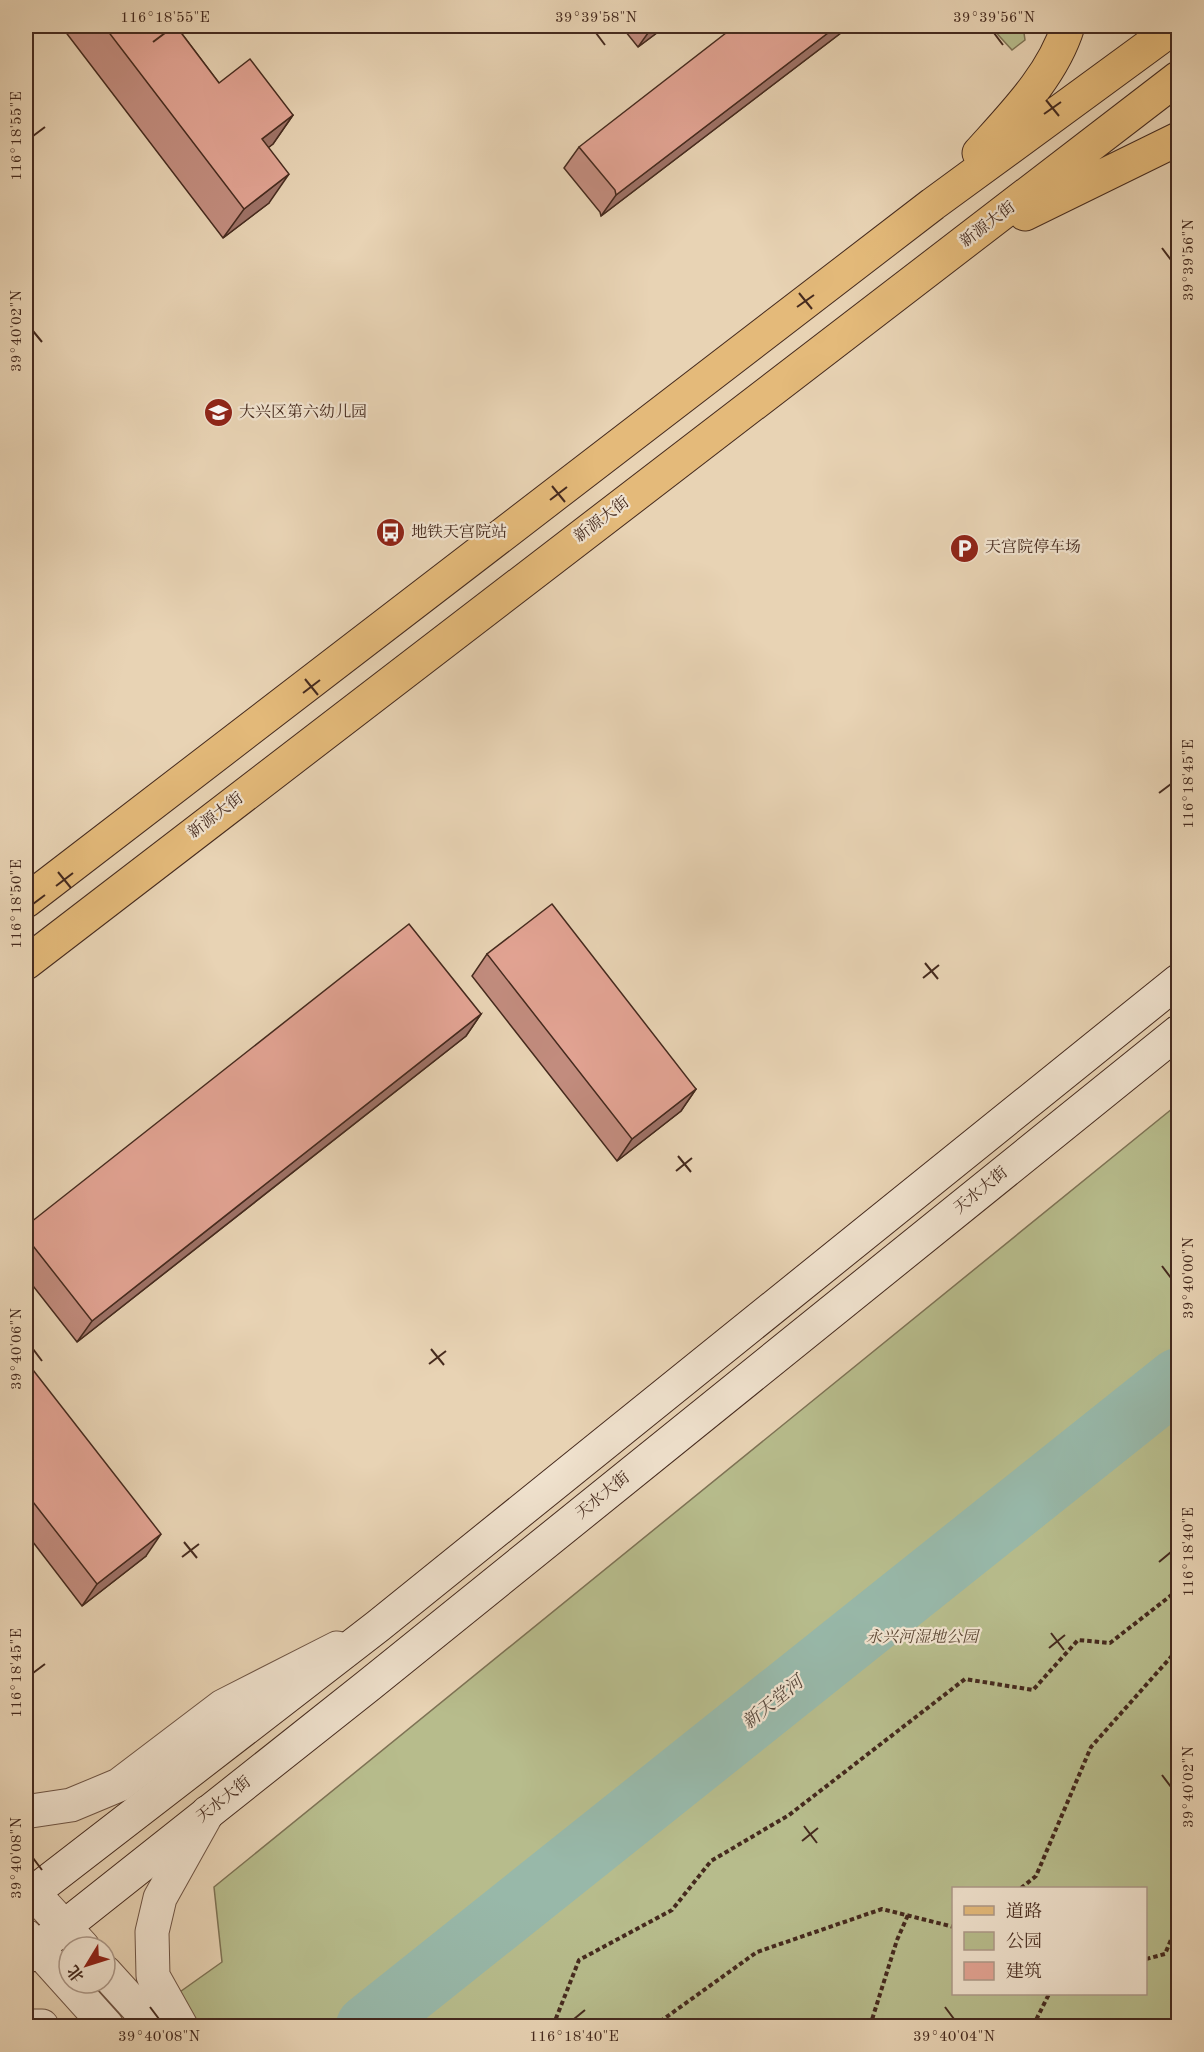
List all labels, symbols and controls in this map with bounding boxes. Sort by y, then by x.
text: 116°18'55"E [120,11,210,26]
text: 39°39'58"N [555,11,637,26]
text: 39°39'56"N [953,11,1035,26]
text: 116°18'55"E [10,91,25,181]
street label: 新源大街 [956,198,1018,251]
text: 39°39'56"N [1182,219,1197,301]
text: 39°40'02"N [10,290,25,372]
school or university icon: 大兴区第六幼儿园 [202,397,234,429]
place label: 大兴区第六幼儿园 [239,403,367,421]
street label: 新源大街 [570,493,632,546]
bus stop icon: 地铁天宫院站 [374,517,406,549]
place label: 地铁天宫院站 [411,523,507,541]
parking icon: 天宫院停车场 [948,532,980,564]
place label: 天宫院停车场 [985,538,1081,556]
text: 116°18'45"E [1182,739,1197,829]
street label: 新源大街 [184,789,246,842]
text: 116°18'50"E [10,859,25,949]
street label: 天水大街 [950,1163,1011,1217]
text: 39°40'00"N [1182,1237,1197,1319]
text: 39°40'06"N [10,1308,25,1390]
street label: 天水大街 [572,1468,633,1522]
text: 116°18'40"E [1182,1507,1197,1597]
text: 116°18'45"E [10,1628,25,1718]
park label: 永兴河湿地公园 [866,1628,981,1646]
water label: 新天堂河 [738,1670,809,1733]
text: 39°40'02"N [1182,1746,1197,1828]
street label: 天水大街 [193,1772,254,1826]
text: 39°40'08"N [10,1817,25,1899]
legend [952,1887,1147,1995]
text: 道路 [1006,1901,1042,1921]
text: 公园 [1006,1932,1042,1951]
north arrow [57,1935,117,1995]
text: 建筑 [1006,1961,1042,1981]
text: 北 [64,1962,88,1985]
text: 39°40'08"N [118,2030,200,2045]
text: 116°18'40"E [529,2030,619,2045]
text: 39°40'04"N [913,2030,995,2045]

